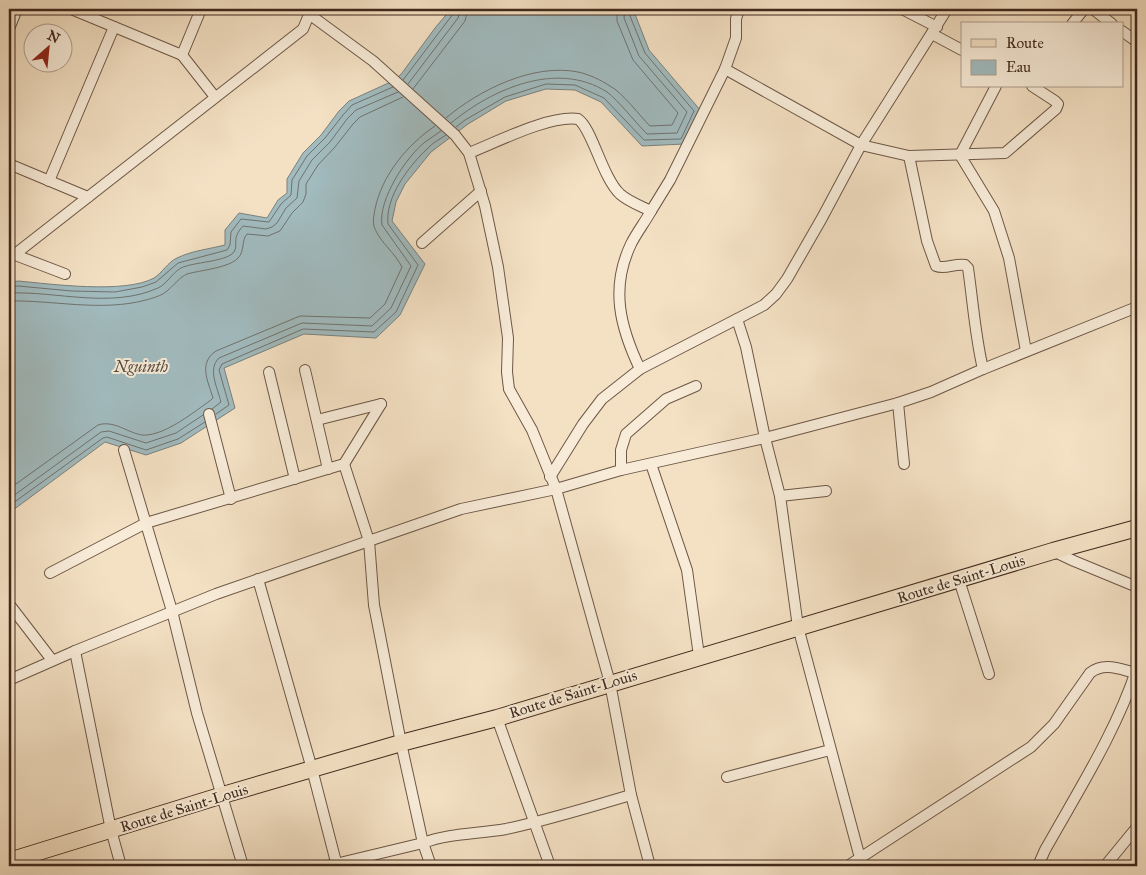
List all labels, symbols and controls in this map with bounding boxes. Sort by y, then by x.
north arrow [22,22,72,72]
legend [961,22,1124,88]
text: N [45,27,63,47]
text: Route [1006,34,1044,52]
text: Eau [1006,58,1031,76]
water label: Nguinth [113,357,168,376]
street label: Route de Saint-Louis [895,551,1027,607]
street label: Route de Saint-Louis [507,666,639,722]
street label: Route de Saint-Louis [118,780,250,836]

